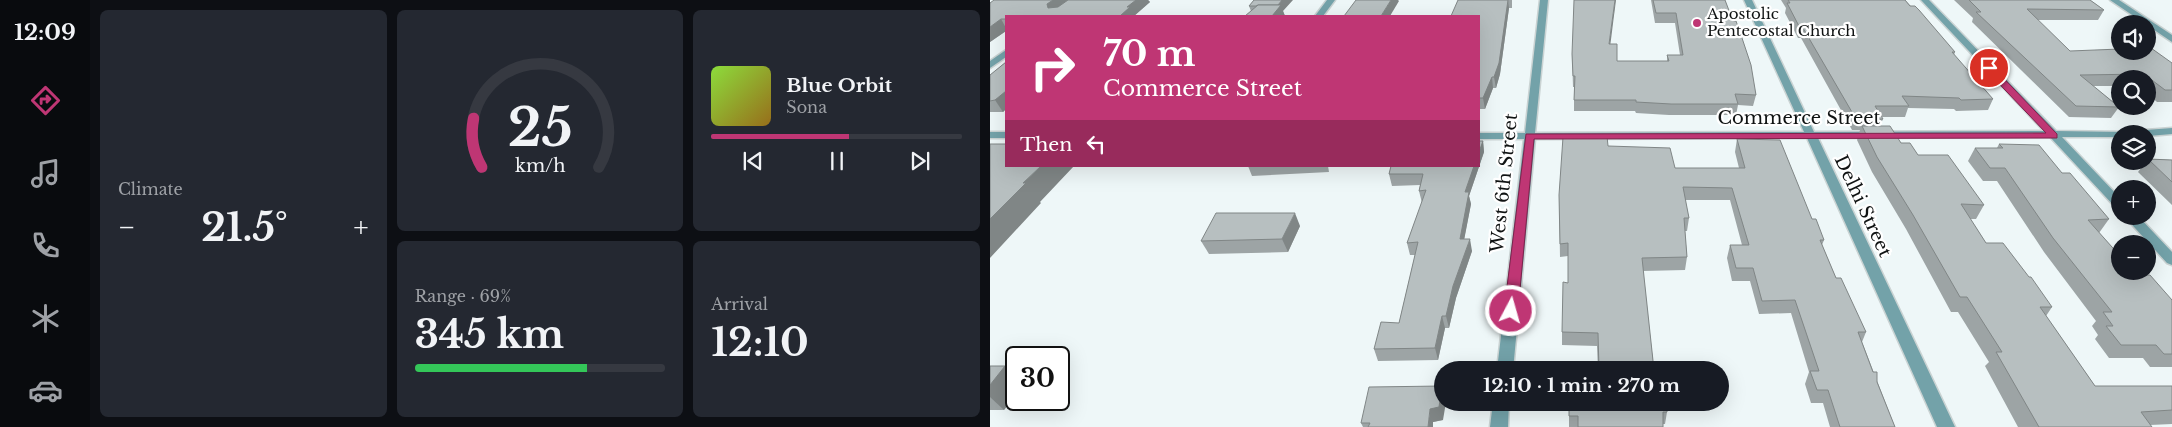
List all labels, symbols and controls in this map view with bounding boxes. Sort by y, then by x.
place label: Apostolic Pentecostal Church [1706,4,1856,40]
map controls [2111,15,2156,280]
button: sound [2111,15,2156,60]
marker: Apostolic Pentecostal Church [1691,17,1703,29]
text: 12:09 [14,19,76,46]
text: 70 m [1103,32,1196,75]
icon: right [1020,35,1085,100]
pin [1968,47,2010,89]
icon: arrive [1975,54,2003,82]
button: search [2111,70,2156,115]
text: Blue Orbit [786,74,892,97]
text: Commerce Street [1103,75,1302,102]
icon: directions [28,83,63,118]
text: 25 [508,96,572,160]
text: Sona [786,97,827,117]
street label: Commerce Street [1718,107,1881,129]
street label: West 6th Street [1486,112,1522,255]
button: layers [2111,125,2156,170]
icon: left [1082,130,1110,158]
text: Then [1020,133,1072,156]
icon: previous [739,147,767,175]
icon: pause [823,147,851,175]
icon: next [906,147,934,175]
street label: Delhi Street [1830,152,1896,261]
text: km/h [515,155,565,177]
icon: music [28,156,63,191]
text: Climate [118,179,183,199]
button: + [2111,180,2156,225]
text: 21.5° [201,204,288,251]
text: − [118,210,136,245]
text: + [353,210,369,245]
icon: phone [28,228,63,263]
button: − [2111,235,2156,280]
position arrow [1484,284,1536,336]
text: Range · 69% [415,286,511,306]
text: Arrival [711,294,768,314]
icon: climate [28,301,63,336]
text: 345 km [415,311,564,358]
text: 12:10 [711,319,809,366]
speed limit sign: 30 [1005,346,1070,411]
icon: car [28,373,63,408]
text: 12:10 · 1 min · 270 m [1483,374,1680,397]

